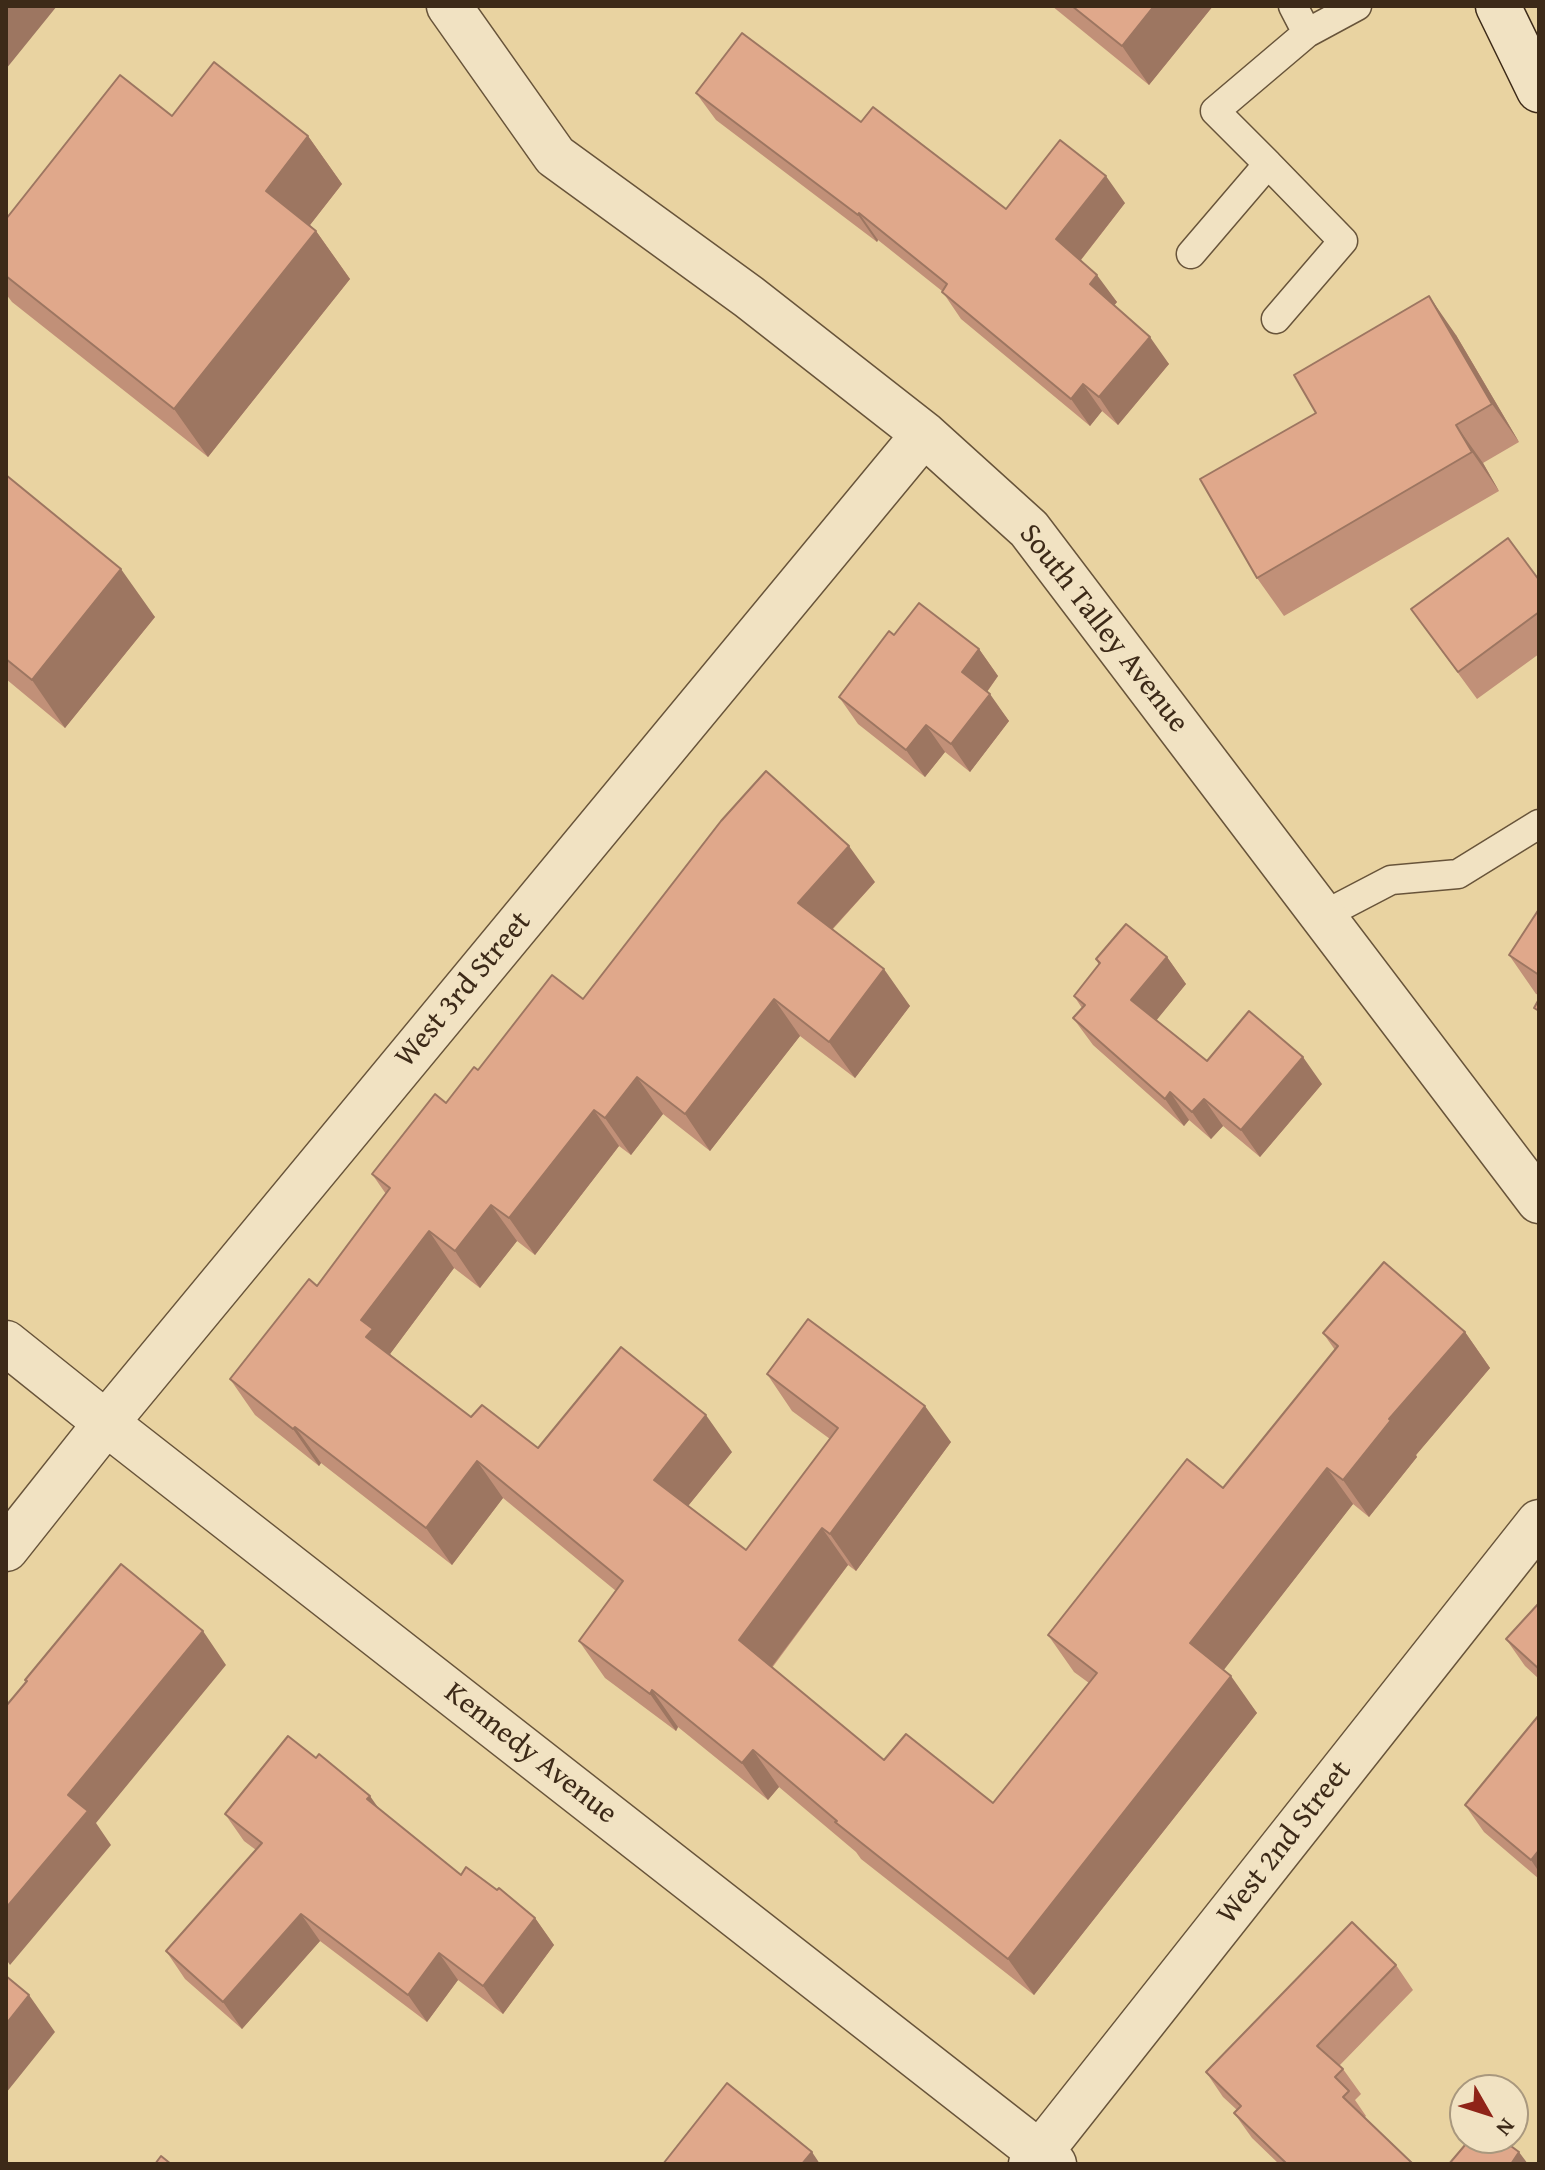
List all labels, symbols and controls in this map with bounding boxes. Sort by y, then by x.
street label: South Talley Avenue [1010,518,1196,740]
street label: West 3rd Street [388,905,540,1075]
street label: Kennedy Avenue [436,1675,624,1833]
street label: West 2nd Street [1210,1754,1360,1932]
north arrow [1449,2074,1529,2154]
text: N [1489,2112,1523,2144]

